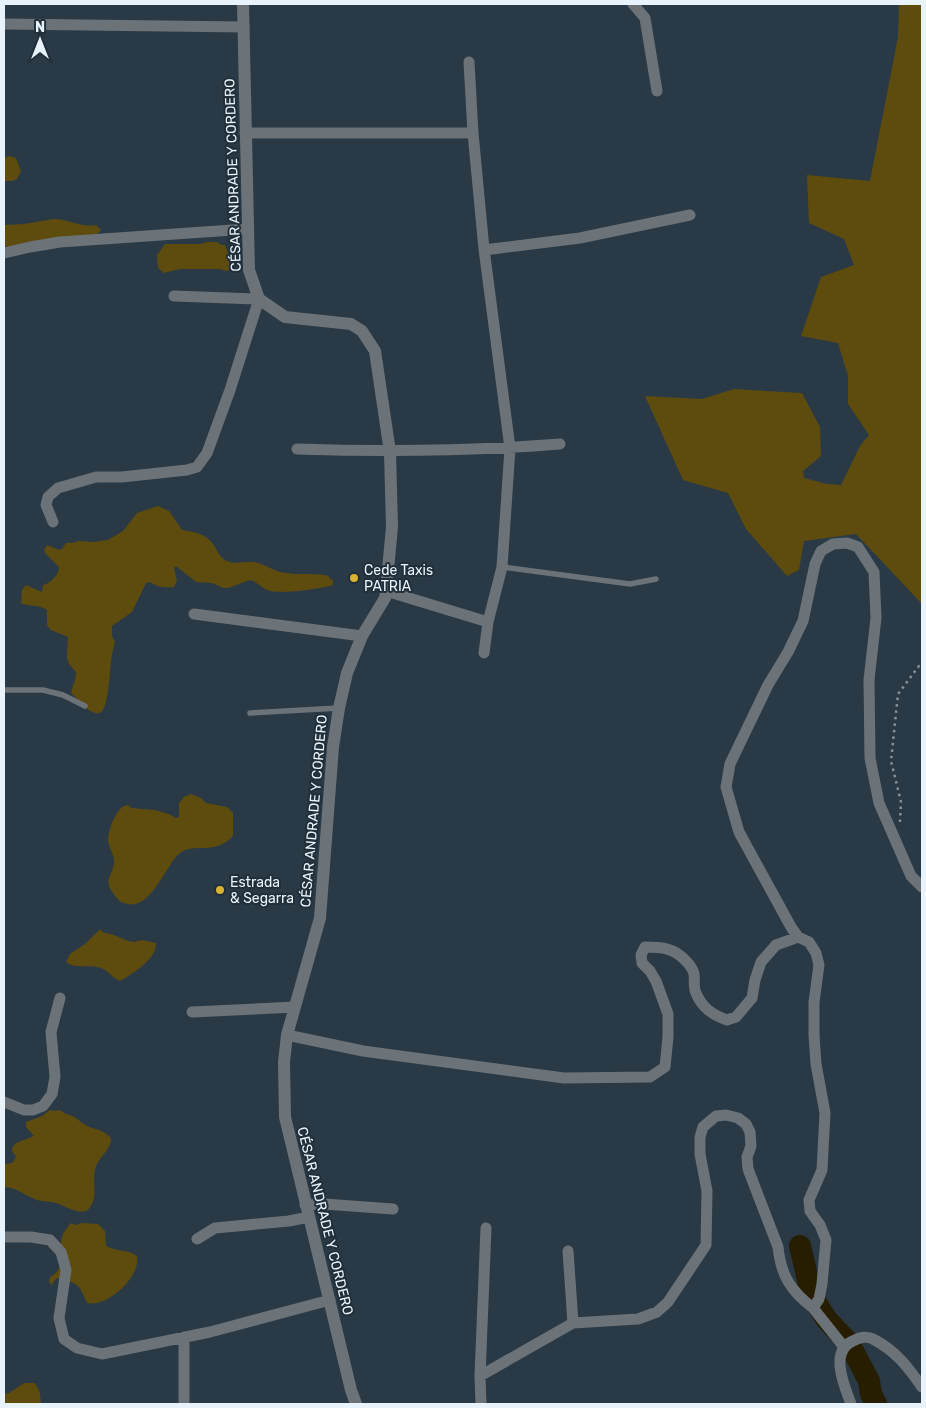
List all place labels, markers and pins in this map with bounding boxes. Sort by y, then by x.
place label: Cede Taxis PATRIA [364,562,433,595]
marker: Cede Taxis PATRIA [348,572,360,584]
place label: Estrada & Segarra [230,874,294,907]
marker: Estrada & Segarra [214,884,226,896]

